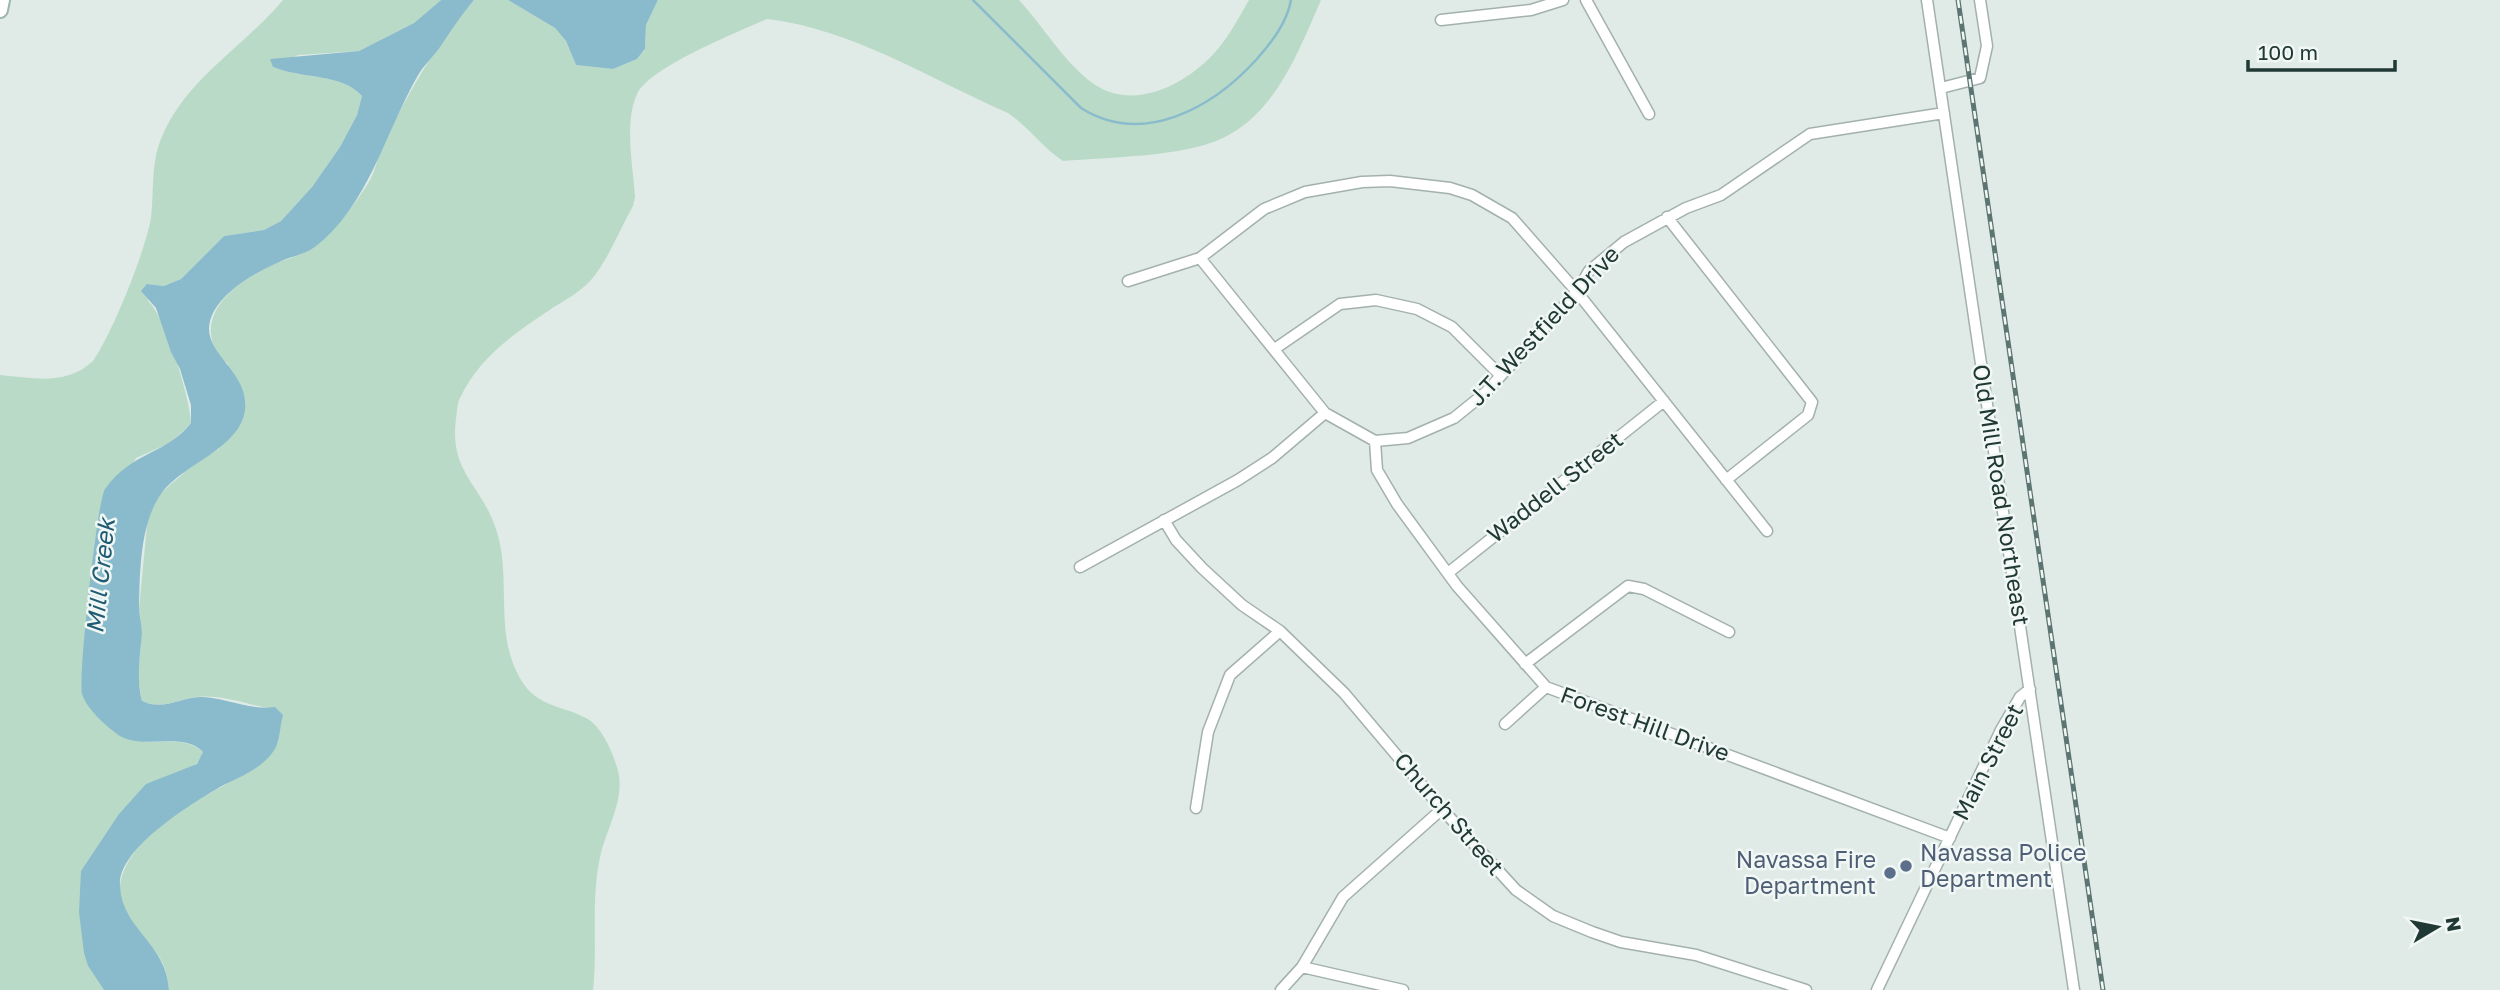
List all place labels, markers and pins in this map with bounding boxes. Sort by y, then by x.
place label: Navassa Police Department [1920,838,2086,892]
place label: Navassa Fire Department [1736,845,1876,899]
marker: Navassa Police Department [1898,858,1914,874]
marker: Navassa Fire Department [1882,865,1898,881]

